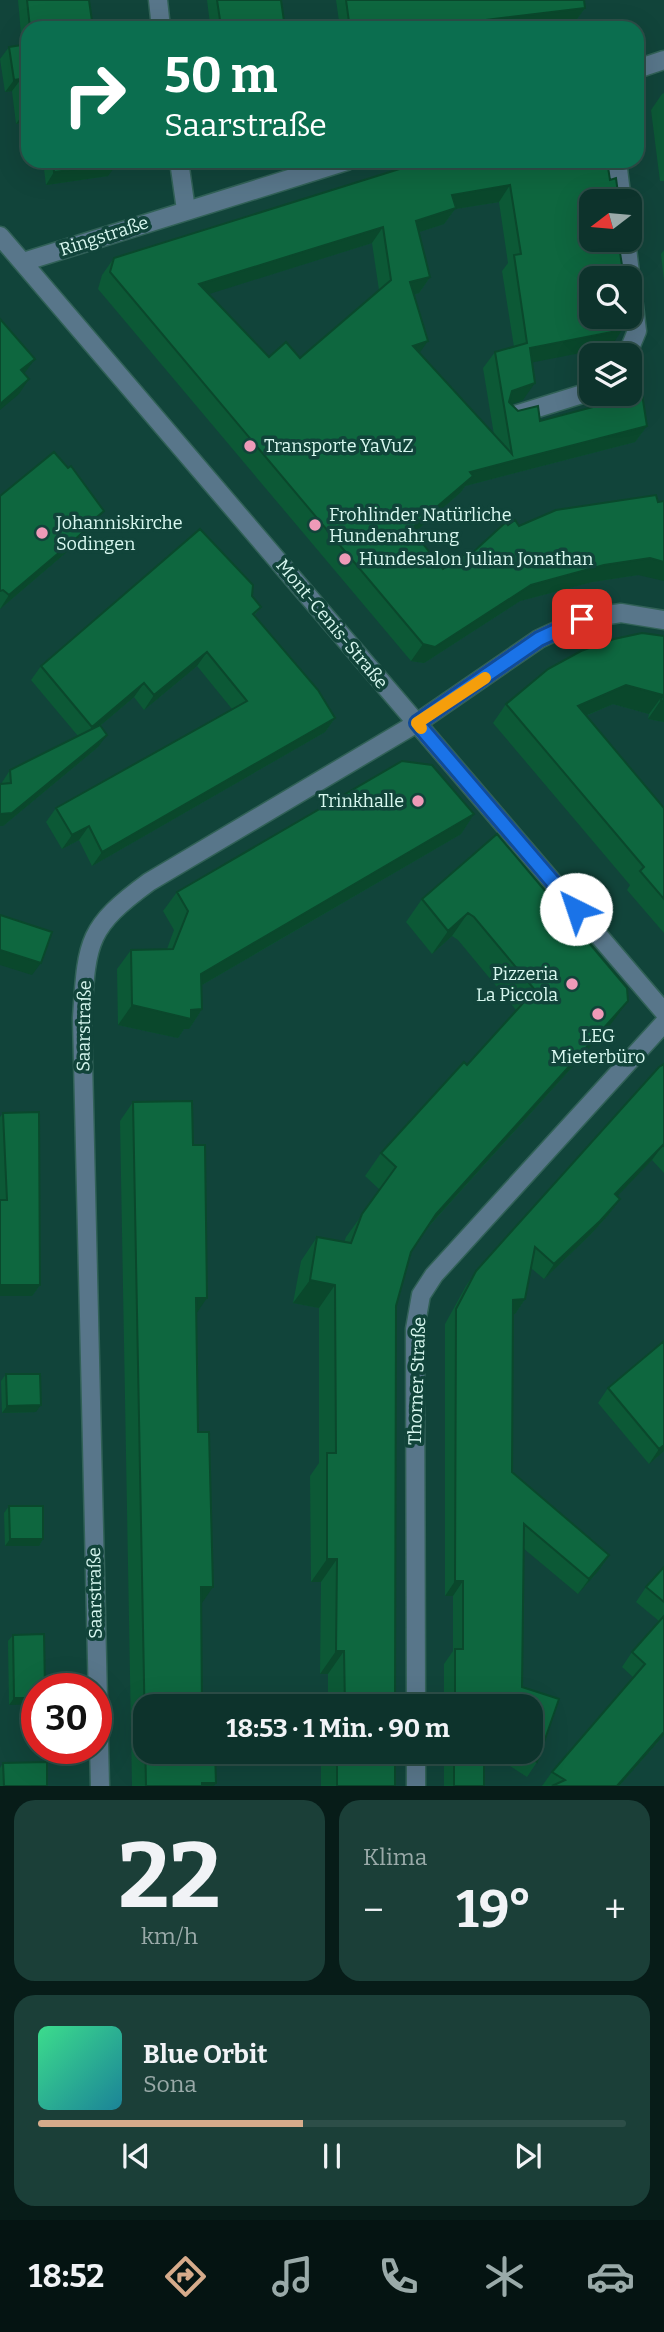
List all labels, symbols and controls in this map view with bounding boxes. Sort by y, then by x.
text: 50 m [164,46,277,105]
icon: right [49,49,140,140]
text: Saarstraße [164,106,327,144]
north arrow [579,189,642,252]
map controls [579,189,642,406]
street label: Ringstraße [57,211,151,261]
button: search [579,266,642,329]
button: layers [579,343,642,406]
place label: Transporte YaVuZ [264,435,414,457]
marker: Transporte YaVuZ [242,438,258,454]
place label: Frohlinder Natürliche Hundenahrung [329,504,512,547]
place label: Johanniskirche Sodingen [55,512,183,555]
marker: Frohlinder Natürliche Hundenahrung [307,517,323,533]
marker: Johanniskirche Sodingen [34,525,50,541]
place label: Hundesalon Julian Jonathan [359,548,594,570]
marker: Hundesalon Julian Jonathan [337,551,353,567]
street label: Mont-Cenis-Straße [271,555,393,693]
pin [552,589,612,649]
icon: arrive [563,600,601,638]
place label: Trinkhalle [318,790,404,812]
marker: Trinkhalle [410,793,426,809]
position arrow [539,872,613,946]
place label: Pizzeria La Piccola [476,963,558,1006]
marker: Pizzeria La Piccola [564,976,580,992]
street label: Saarstraße [72,980,96,1072]
marker: LEG Mieterbüro [590,1006,606,1022]
place label: LEG Mieterbüro [551,1025,645,1068]
street label: Thorner Straße [404,1317,430,1445]
street label: Saarstraße [83,1547,107,1639]
speed limit sign: 30 [21,1673,112,1764]
text: 18:53 · 1 Min. · 90 m [226,1713,450,1744]
text: 22 [118,1822,221,1931]
text: Klima [363,1843,427,1871]
text: 19° [456,1878,532,1941]
text: − [363,1887,384,1933]
text: + [604,1887,626,1933]
text: km/h [141,1922,198,1950]
text: Blue Orbit [143,2039,267,2070]
text: Sona [143,2070,197,2098]
icon: previous [117,2137,155,2175]
icon: pause [313,2137,351,2175]
icon: next [509,2137,547,2175]
icon: directions [161,2252,210,2301]
icon: music [268,2252,317,2301]
icon: phone [374,2252,423,2301]
icon: climate [480,2252,529,2301]
icon: car [586,2252,635,2301]
text: 18:52 [29,2257,104,2295]

